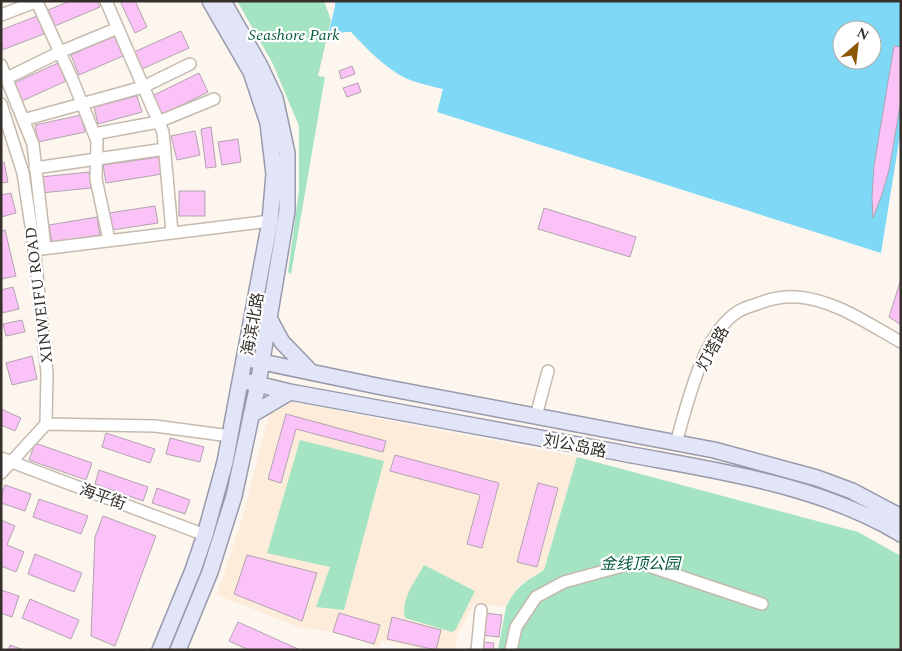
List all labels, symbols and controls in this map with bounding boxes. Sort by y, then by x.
north arrow [832,20,882,70]
text: N [853,22,873,46]
park label: Seashore Park [248,23,340,47]
street label: XINWEIFU ROAD [19,225,59,364]
street label: 海滨北路 [236,291,270,358]
street label: 灯塔路 [691,322,735,375]
street label: 刘公岛路 [541,428,609,464]
street label: 海平街 [76,477,129,516]
park label: 金线顶公园 [600,552,682,576]

